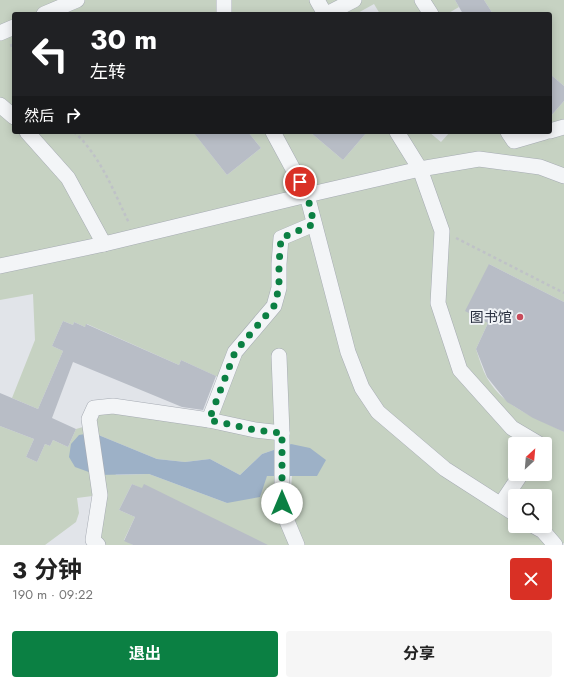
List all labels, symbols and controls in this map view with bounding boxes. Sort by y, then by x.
text: 30 m [90,19,157,60]
icon: left [24,28,76,80]
text: 左转 [90,59,126,85]
icon: right [62,104,84,126]
text: 然后 [24,105,54,127]
pin [283,165,317,199]
icon: arrive [289,171,311,193]
place label: 图书馆 [470,307,512,327]
marker: 图书馆 [515,312,525,322]
north arrow [508,437,552,481]
map controls [508,437,552,533]
position arrow [261,482,303,524]
button: search [508,489,552,533]
text: 3 分钟 [12,552,82,587]
button: close [510,558,552,600]
text: 190 m · 09:22 [12,585,93,604]
button: 退出 [12,631,278,677]
button: 分享 [286,631,552,677]

